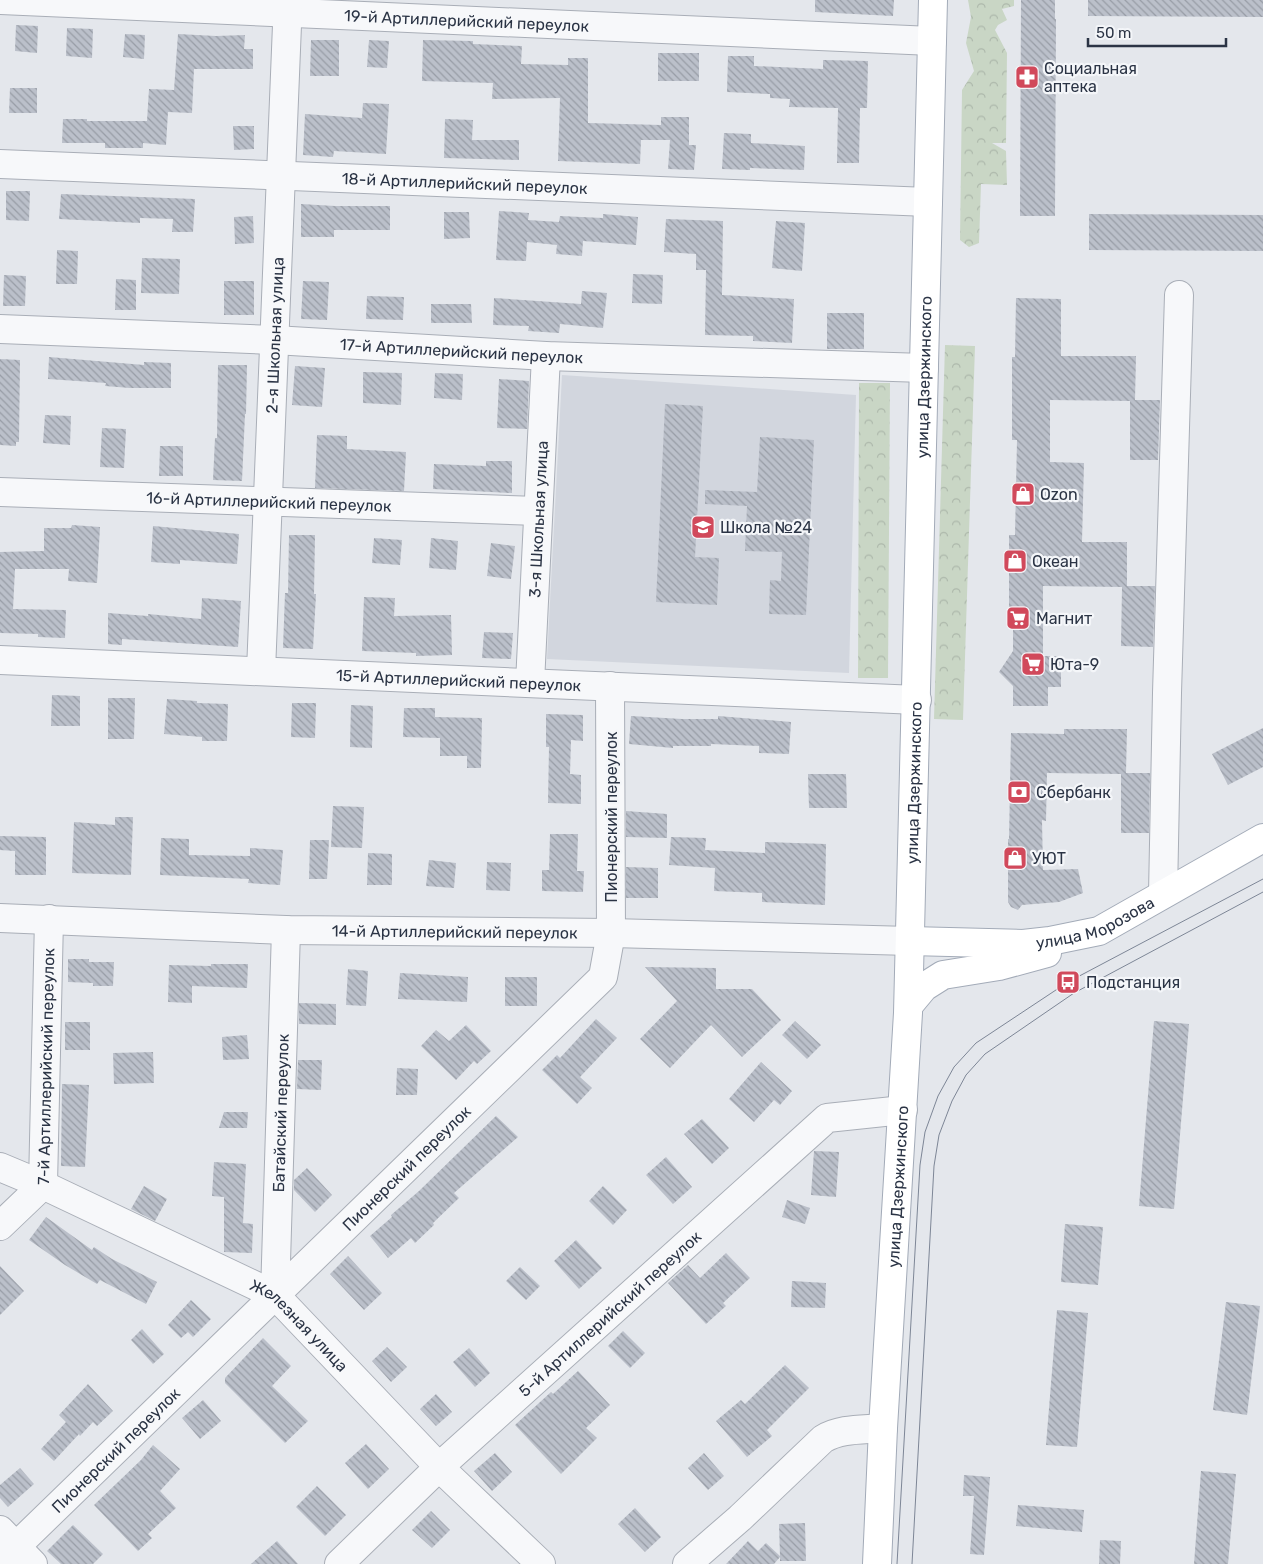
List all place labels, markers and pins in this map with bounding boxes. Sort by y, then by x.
place label: Социальная аптека [1044,59,1137,96]
pharmacy icon: Социальная аптека [1014,64,1040,90]
shop icon: Ozon [1010,481,1036,507]
place label: Ozon [1040,485,1078,504]
school or university icon: Школа №24 [690,514,716,540]
place label: Школа №24 [720,518,812,537]
shop icon: Океан [1002,548,1028,574]
place label: Океан [1032,552,1079,571]
supermarket icon: Магнит [1005,605,1031,631]
place label: Магнит [1036,609,1092,628]
supermarket icon: Юта-9 [1020,651,1046,677]
place label: Юта-9 [1050,655,1099,674]
bank icon: Сбербанк [1006,779,1032,805]
place label: Сбербанк [1036,783,1111,802]
shop icon: УЮТ [1002,845,1028,871]
place label: УЮТ [1032,849,1066,868]
bus stop icon: Подстанция [1055,969,1081,995]
place label: Подстанция [1086,973,1180,992]

